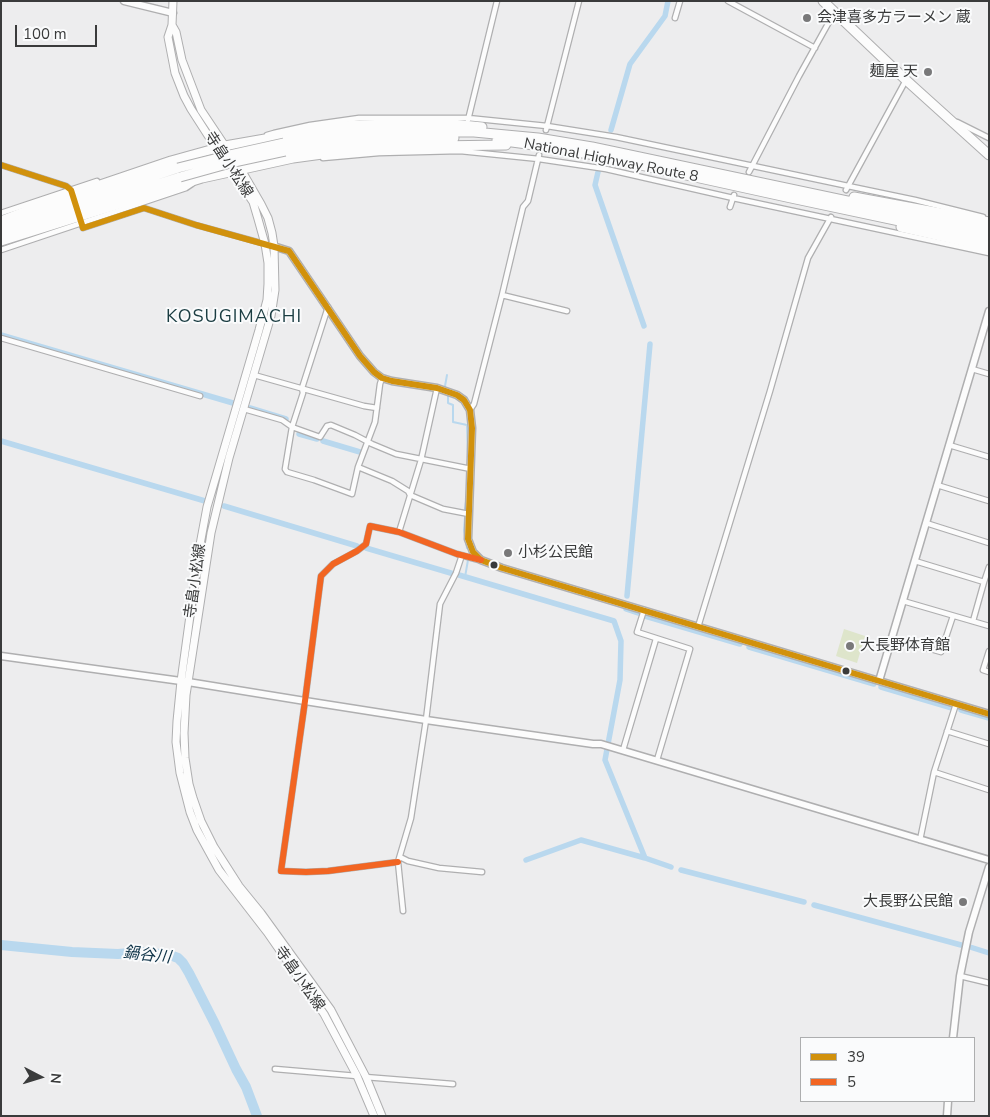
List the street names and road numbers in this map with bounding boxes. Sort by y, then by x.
street label: 寺畠小松線 [200,129,256,201]
street label: National Highway Route 8 [522,135,700,187]
street label: 寺畠小松線 [182,543,210,619]
street label: 寺畠小松線 [270,943,328,1015]

